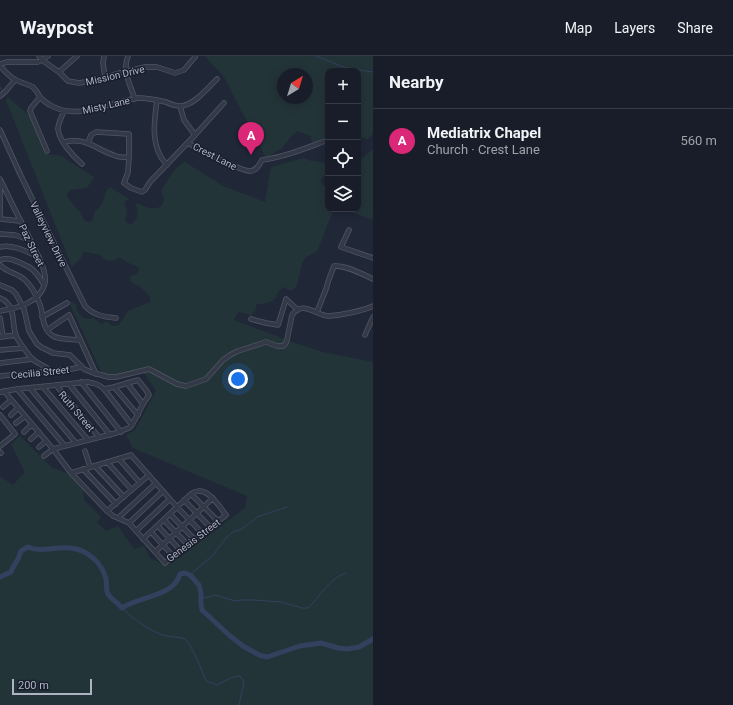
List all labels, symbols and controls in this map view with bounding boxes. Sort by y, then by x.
text: Waypost [20,16,94,39]
text: Map [565,20,592,36]
text: Layers [614,20,655,36]
text: Share [677,20,713,36]
street label: Mission Drive [85,63,146,88]
north arrow [277,68,313,104]
map controls [325,68,361,212]
button: + [325,68,361,104]
text: Nearby [389,72,444,92]
street label: Misty Lane [81,95,131,116]
button: − [325,104,361,140]
pin: A [238,122,264,155]
text: Mediatrix Chapel [427,124,541,142]
text: A [398,133,406,148]
text: 560 m [680,133,717,148]
button: locate [325,140,361,176]
street label: Crest Lane [191,141,239,172]
text: Church · Crest Lane [427,142,540,157]
button: layers [325,176,361,212]
street label: Valleyview Drive [28,200,69,269]
street label: Paz Street [17,222,46,268]
street label: Cecilia Street [10,364,70,381]
your location [228,369,248,389]
street label: Ruth Street [57,389,97,434]
street label: Genesis Street [164,517,222,564]
scale bar [12,677,92,696]
text: 200 m [18,679,49,692]

